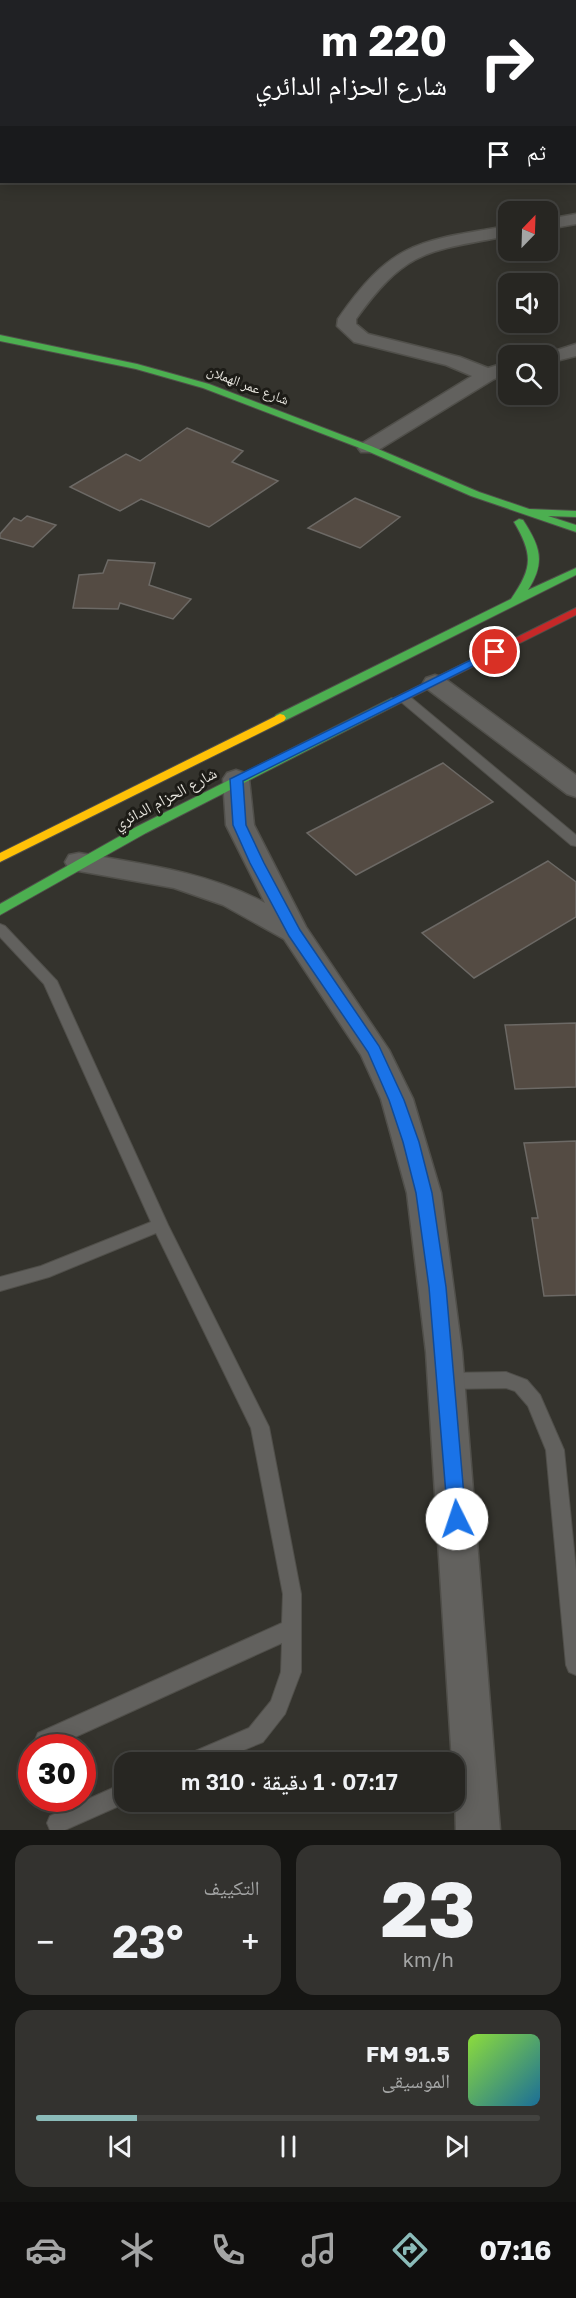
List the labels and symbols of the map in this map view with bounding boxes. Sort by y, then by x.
north arrow [498,201,558,261]
street label: شارع عمر الهملان [204,361,292,410]
pin [469,626,520,677]
street label: شارع الحزام الدائري [110,762,221,836]
position arrow [425,1487,489,1551]
speed limit sign: 30 [18,1734,96,1812]

